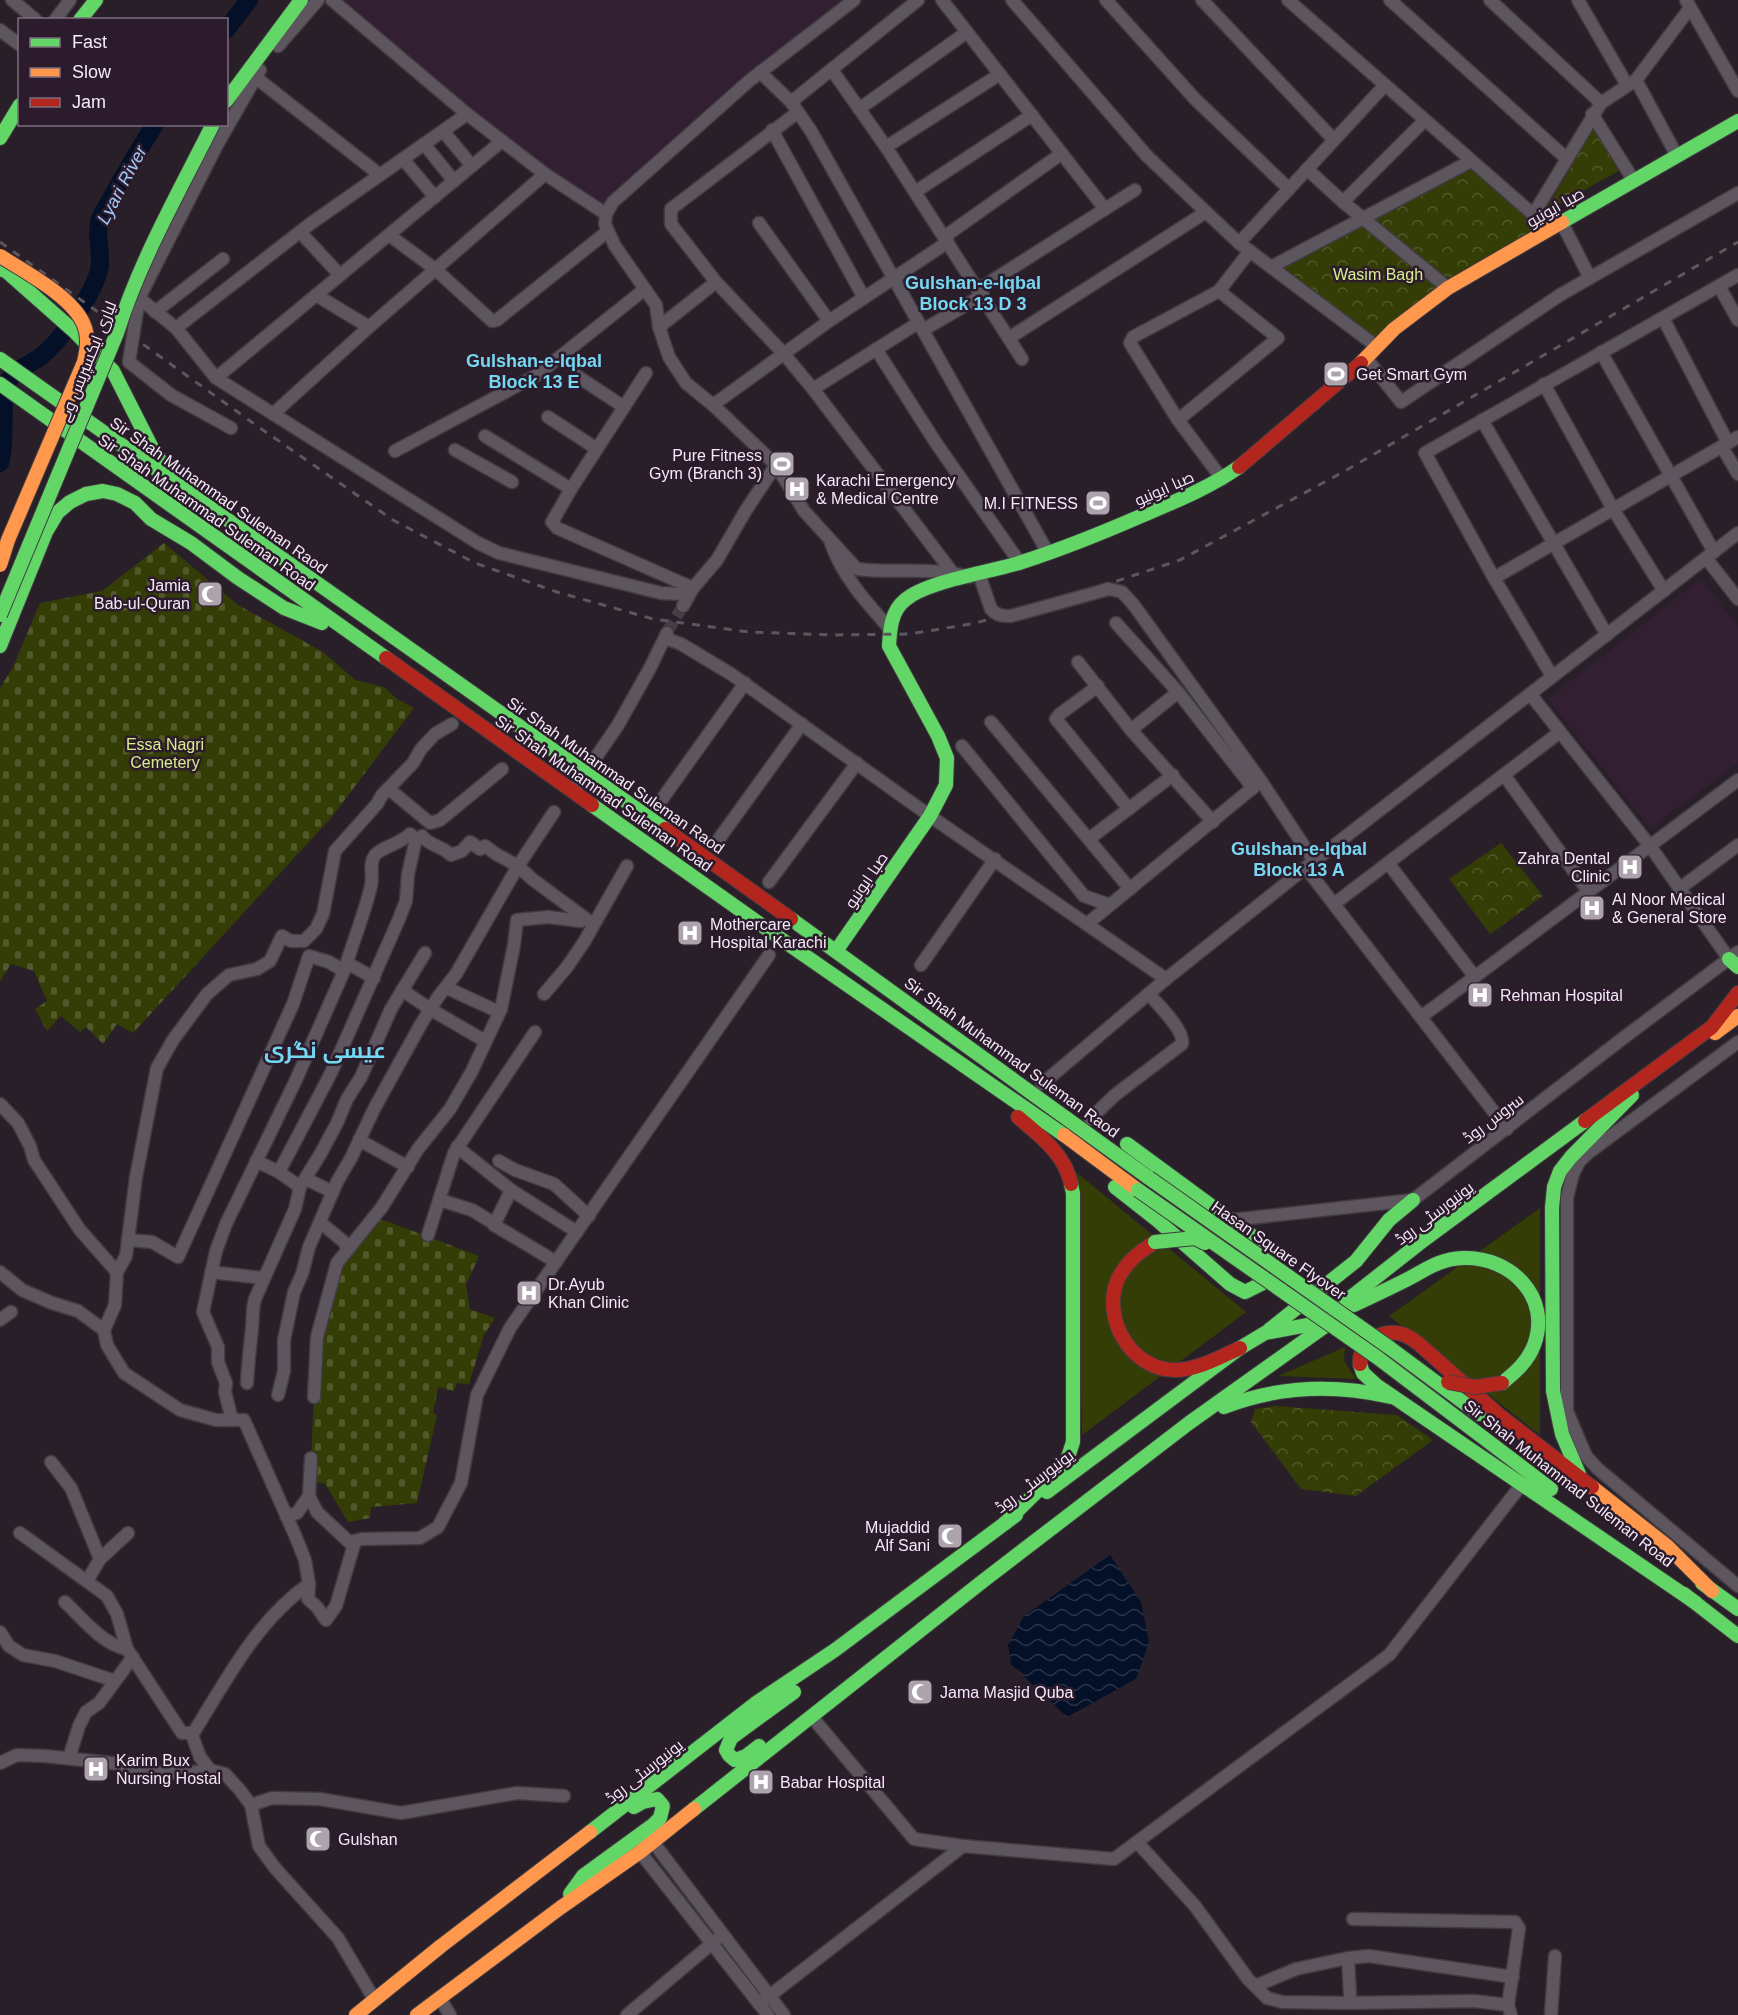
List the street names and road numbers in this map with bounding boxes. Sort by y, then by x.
street label: صبا ایونیو [1524,184,1587,231]
street label: لیاری ایکسپریس وے [56,299,122,425]
street label: Sir Shah Muhammad Suleman Raod [107,414,330,577]
street label: Sir Shah Muhammad Suleman Road [95,431,318,594]
street label: صبا ایونیو [1132,468,1197,510]
street label: Sir Shah Muhammad Suleman Raod [504,694,727,857]
street label: Sir Shah Muhammad Suleman Road [492,712,715,875]
street label: صبا ایونیو [842,849,892,912]
street label: Sir Shah Muhammad Suleman Raod [901,974,1122,1141]
street label: سروس روڈ [1460,1090,1528,1148]
street label: یونیورسٹی روڈ [1392,1178,1478,1250]
street label: Hasan Square Flyover [1209,1198,1349,1303]
street label: Sir Shah Muhammad Suleman Road [1461,1396,1677,1570]
street label: یونیورسٹی روڈ [992,1446,1078,1518]
street label: یونیورسٹی روڈ [602,1736,688,1808]

